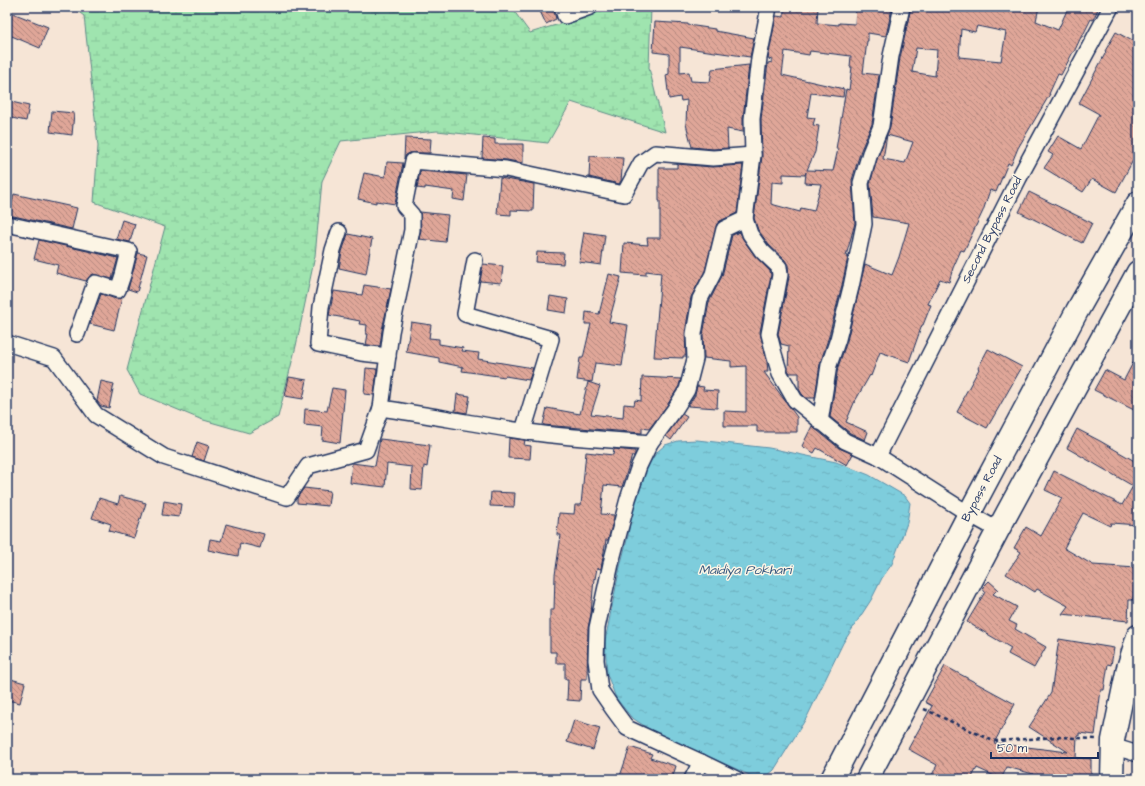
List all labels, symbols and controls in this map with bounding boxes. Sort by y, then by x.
street label: Second Bypass Road [958,174,1027,287]
street label: Bypass Road [958,453,1007,525]
water label: Maidiya Pokhari [699,561,793,580]
scale bar [991,734,1098,760]
text: 50 m [997,740,1028,757]

